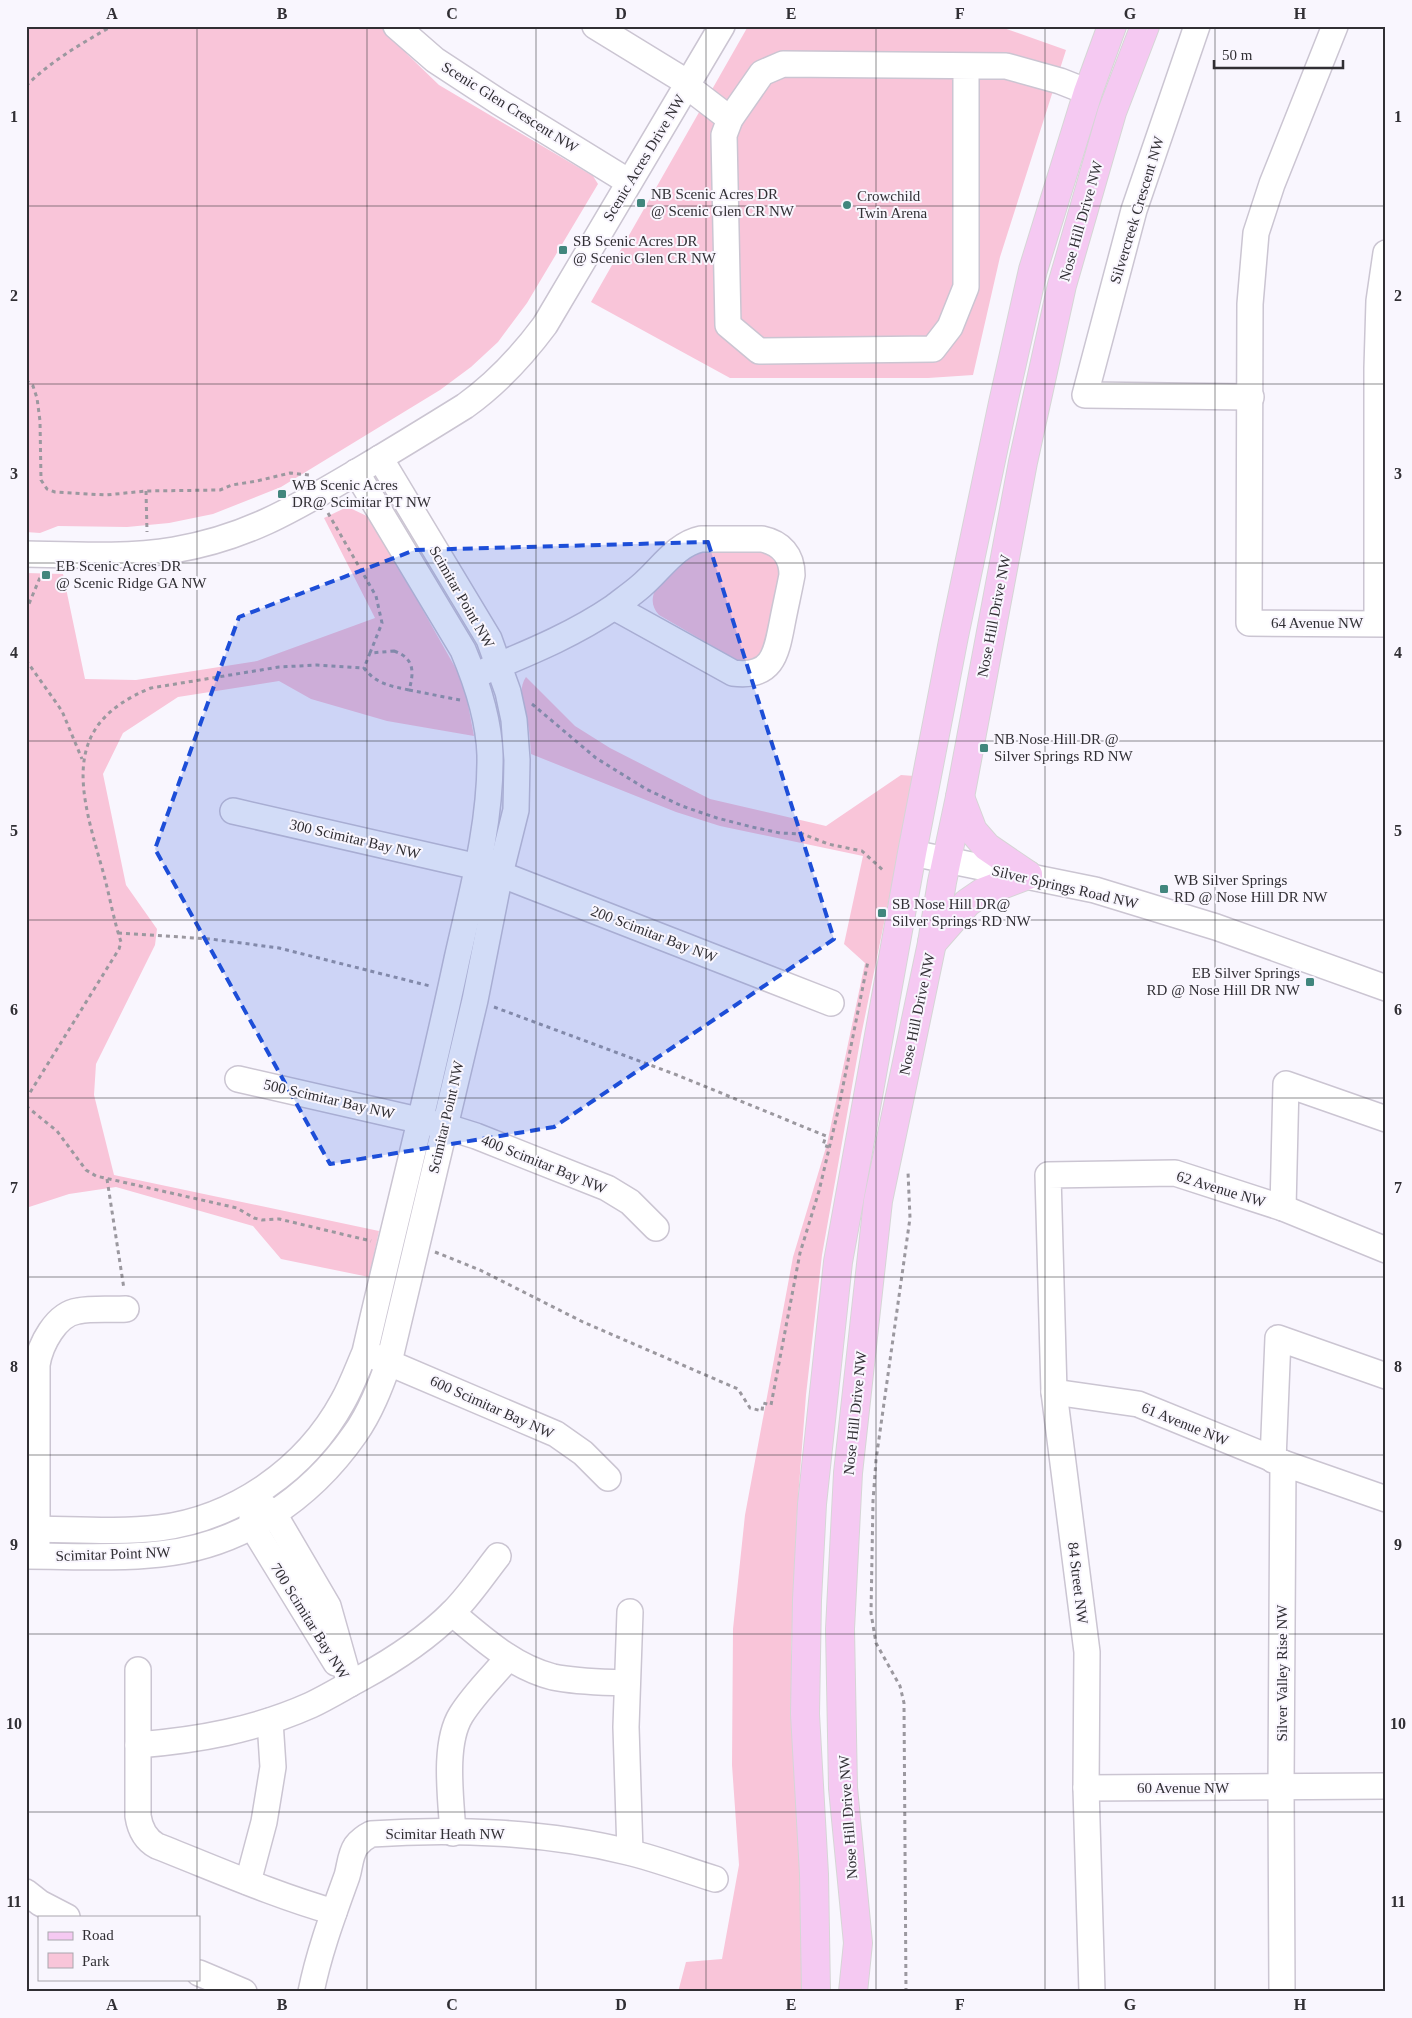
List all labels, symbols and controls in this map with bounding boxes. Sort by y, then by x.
text: A [106,5,118,22]
text: B [277,5,288,22]
text: C [446,5,458,22]
text: D [615,5,627,22]
text: E [786,5,796,22]
text: F [955,5,965,22]
text: G [1124,5,1137,22]
text: H [1294,5,1307,22]
scale bar [1214,38,1343,70]
text: 50 m [1222,47,1253,63]
street label: Scenic Glen Crescent NW [439,58,582,156]
street label: Scenic Acres Drive NW [600,91,689,224]
text: 1 [10,108,18,125]
text: 1 [1394,108,1402,125]
street label: Silvercreek Crescent NW [1107,134,1167,286]
street label: Nose Hill Drive NW [1056,158,1106,283]
place label: NB Scenic Acres DR @ Scenic Glen CR NW [651,186,795,219]
place label: Crowchild Twin Arena [857,188,928,221]
marker: NB Scenic Acres DR @ Scenic Glen CR NW [635,197,647,209]
marker: Crowchild Twin Arena [841,199,853,211]
place label: SB Scenic Acres DR @ Scenic Glen CR NW [573,233,717,266]
marker: SB Scenic Acres DR @ Scenic Glen CR NW [557,244,569,256]
text: 2 [10,287,18,304]
text: 2 [1394,287,1402,304]
text: 3 [10,465,18,482]
text: 3 [1394,465,1402,482]
place label: WB Scenic Acres DR@ Scimitar PT NW [292,477,432,510]
marker: WB Scenic Acres DR@ Scimitar PT NW [276,488,288,500]
street label: Scimitar Point NW [426,543,498,652]
street label: Nose Hill Drive NW [974,553,1014,679]
place label: EB Scenic Acres DR @ Scenic Ridge GA NW [56,558,207,591]
marker: EB Scenic Acres DR @ Scenic Ridge GA NW [40,569,52,581]
street label: 64 Avenue NW [1271,615,1364,631]
text: 4 [10,644,18,661]
text: 4 [1394,644,1402,661]
place label: NB Nose Hill DR @ Silver Springs RD NW [994,731,1134,764]
marker: NB Nose Hill DR @ Silver Springs RD NW [978,742,990,754]
street label: 300 Scimitar Bay NW [288,816,423,862]
text: 5 [10,822,18,839]
text: 5 [1394,822,1402,839]
street label: Silver Springs Road NW [990,862,1140,912]
place label: WB Silver Springs RD @ Nose Hill DR NW [1174,872,1328,905]
marker: WB Silver Springs RD @ Nose Hill DR NW [1158,883,1170,895]
place label: SB Nose Hill DR@ Silver Springs RD NW [892,896,1032,929]
street label: 200 Scimitar Bay NW [589,903,720,966]
marker: SB Nose Hill DR@ Silver Springs RD NW [876,907,888,919]
street label: Nose Hill Drive NW [896,951,938,1077]
place label: EB Silver Springs RD @ Nose Hill DR NW [1147,965,1301,998]
marker: EB Silver Springs RD @ Nose Hill DR NW [1304,976,1316,988]
text: 6 [10,1001,18,1018]
text: 6 [1394,1001,1402,1018]
street label: Scimitar Point NW [425,1058,467,1175]
street label: 500 Scimitar Bay NW [262,1076,397,1122]
street label: 400 Scimitar Bay NW [479,1132,610,1197]
street label: 62 Avenue NW [1175,1168,1268,1210]
text: 7 [10,1179,18,1196]
text: 7 [1394,1179,1402,1196]
street label: Nose Hill Drive NW [841,1349,870,1476]
text: 8 [10,1358,18,1375]
text: 8 [1394,1358,1402,1375]
street label: 600 Scimitar Bay NW [428,1372,557,1442]
street label: 61 Avenue NW [1139,1399,1232,1449]
text: 9 [10,1536,18,1553]
text: 9 [1394,1536,1402,1553]
street label: 84 Street NW [1065,1541,1091,1626]
street label: Scimitar Point NW [55,1544,172,1564]
street label: 700 Scimitar Bay NW [268,1560,353,1683]
street label: Silver Valley Rise NW [1274,1604,1290,1741]
text: 10 [6,1715,22,1732]
text: 10 [1390,1715,1406,1732]
street label: Nose Hill Drive NW [836,1753,860,1880]
street label: 60 Avenue NW [1137,1780,1230,1796]
street label: Scimitar Heath NW [385,1826,505,1842]
text: 11 [6,1893,22,1910]
text: 11 [1390,1893,1406,1910]
legend [38,1916,200,1980]
text: Road [82,1927,114,1943]
text: Park [82,1953,110,1969]
text: A [106,1996,118,2013]
text: B [277,1996,288,2013]
text: C [446,1996,458,2013]
text: D [615,1996,627,2013]
text: E [786,1996,796,2013]
text: F [955,1996,965,2013]
text: G [1124,1996,1137,2013]
text: H [1294,1996,1307,2013]

